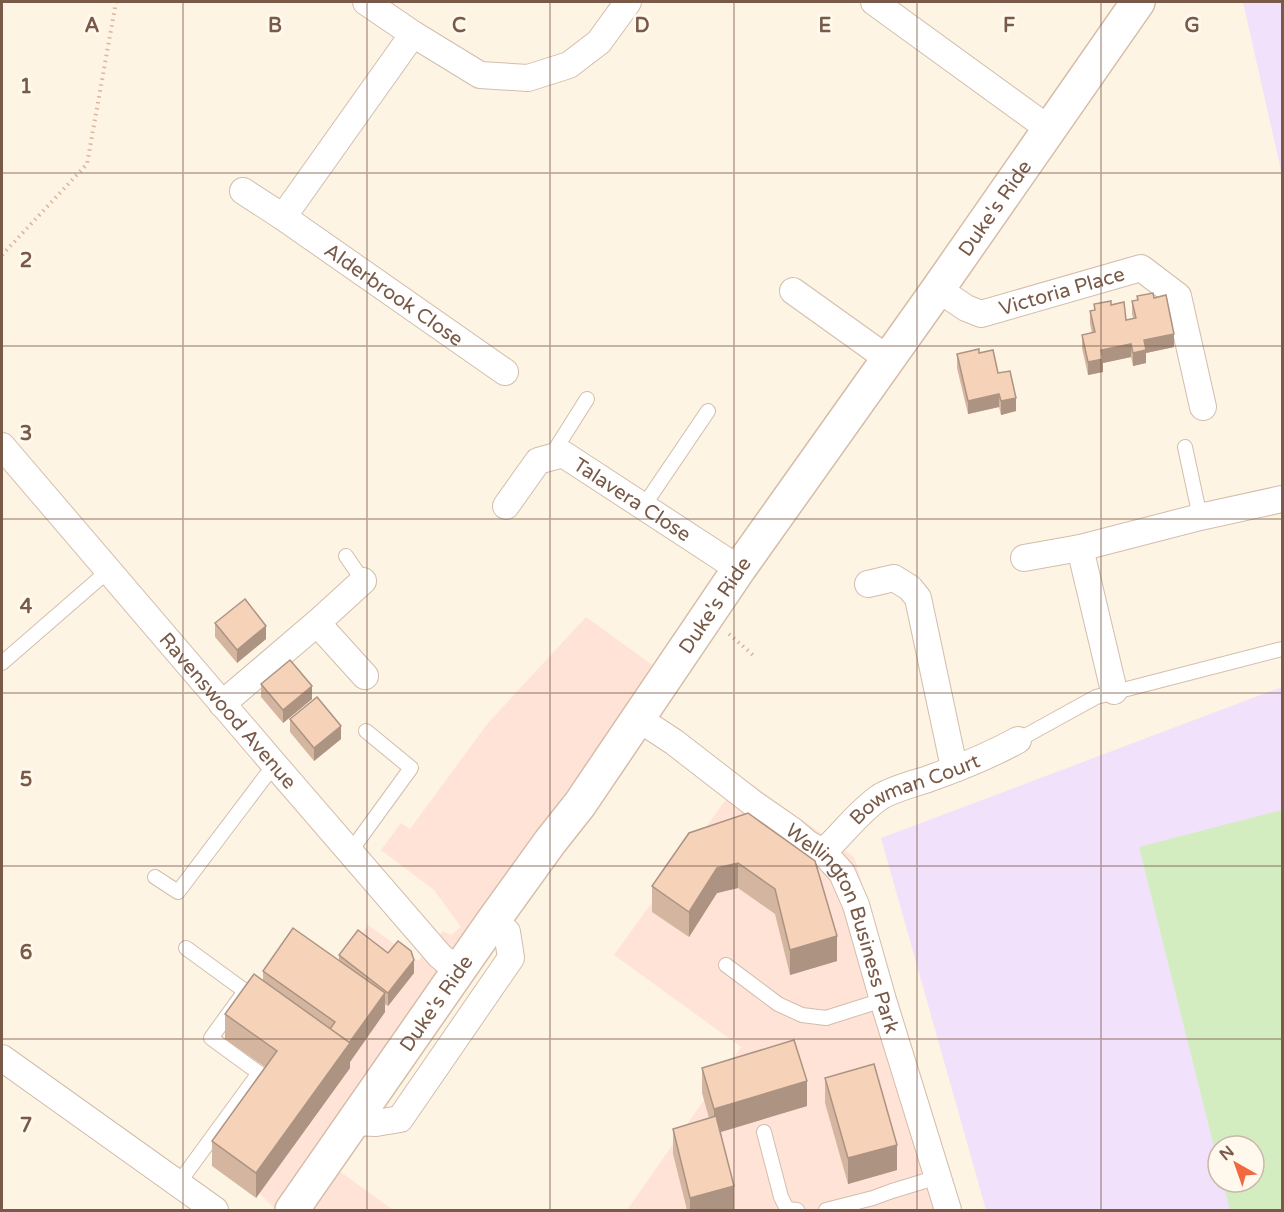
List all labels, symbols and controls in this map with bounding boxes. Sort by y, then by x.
text: A [85,14,100,38]
text: B [268,14,282,38]
text: C [452,14,466,38]
text: D [634,14,650,38]
text: E [819,14,832,38]
text: F [1003,14,1015,38]
text: G [1184,14,1200,38]
text: 1 [20,75,32,99]
street label: Duke's Ride [954,156,1037,261]
street label: Alderbrook Close [319,239,467,352]
text: 2 [20,249,32,273]
street label: Victoria Place [996,262,1128,321]
text: 3 [20,422,32,446]
street label: Talavera Close [568,453,695,547]
street label: Duke's Ride [674,553,757,659]
text: 4 [20,595,33,619]
street label: Ravenswood Avenue [154,628,301,794]
street label: Bowman Court [845,749,984,830]
text: 5 [20,768,32,792]
street label: Wellington Business Park [780,819,904,1036]
text: 6 [20,941,32,965]
street label: Duke's Ride [395,951,478,1056]
text: 7 [20,1114,32,1138]
north arrow [1206,1134,1266,1194]
text: N [1216,1141,1238,1165]

